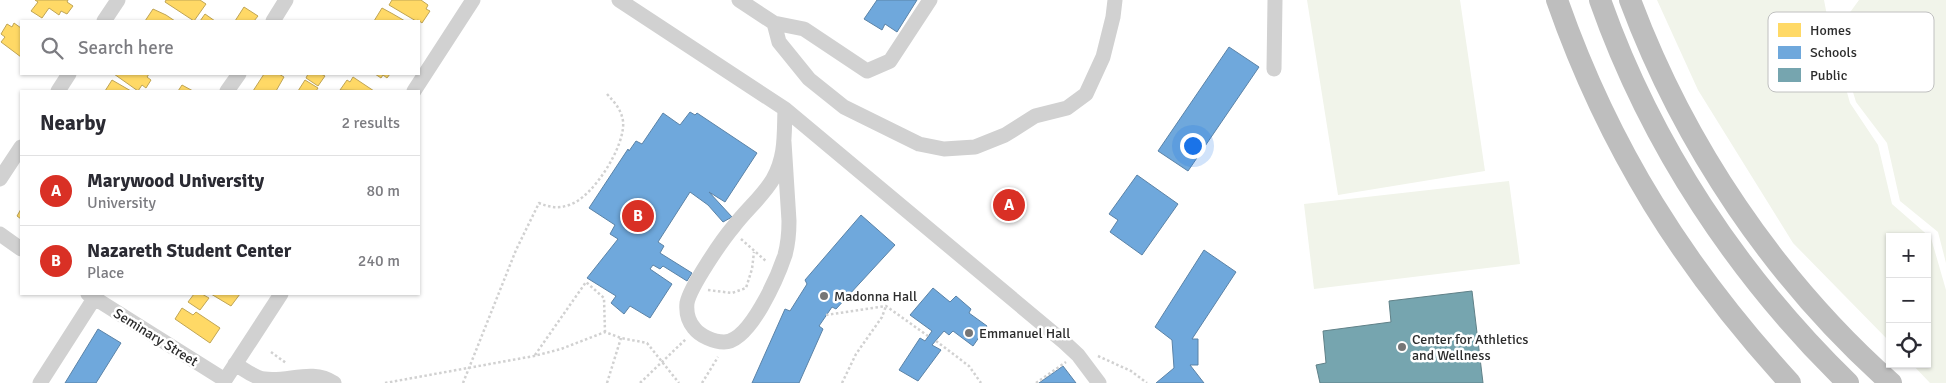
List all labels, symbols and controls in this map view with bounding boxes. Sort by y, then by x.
legend [1768,12,1934,92]
search box [20,20,420,75]
text: Homes [1810,22,1851,39]
icon: search [38,34,66,62]
text: Search here [78,36,174,60]
text: Schools [1810,44,1857,61]
text: Public [1810,67,1848,84]
text: Nearby [40,110,106,136]
text: 2 results [341,113,400,133]
your location [1180,133,1206,159]
text: Marywood University [87,169,264,193]
text: A [51,181,61,201]
text: 80 m [366,181,400,201]
pin: A [993,186,1025,224]
text: University [87,193,156,213]
pin: B [622,197,654,235]
map controls [1886,233,1931,368]
button: + [1886,233,1931,278]
text: Nazareth Student Center [87,239,291,263]
text: B [51,251,61,271]
text: 240 m [358,251,400,271]
text: Place [87,263,124,283]
button: − [1886,278,1931,323]
place label: Madonna Hall [834,288,917,305]
marker: Madonna Hall [818,290,830,302]
street label: Seminary Street [110,305,201,370]
button: locate [1886,323,1931,368]
place label: Emmanuel Hall [979,325,1070,342]
marker: Emmanuel Hall [963,327,975,339]
place label: Center for Athletics and Wellness [1412,331,1528,364]
marker: Center for Athletics and Wellness [1396,341,1408,353]

